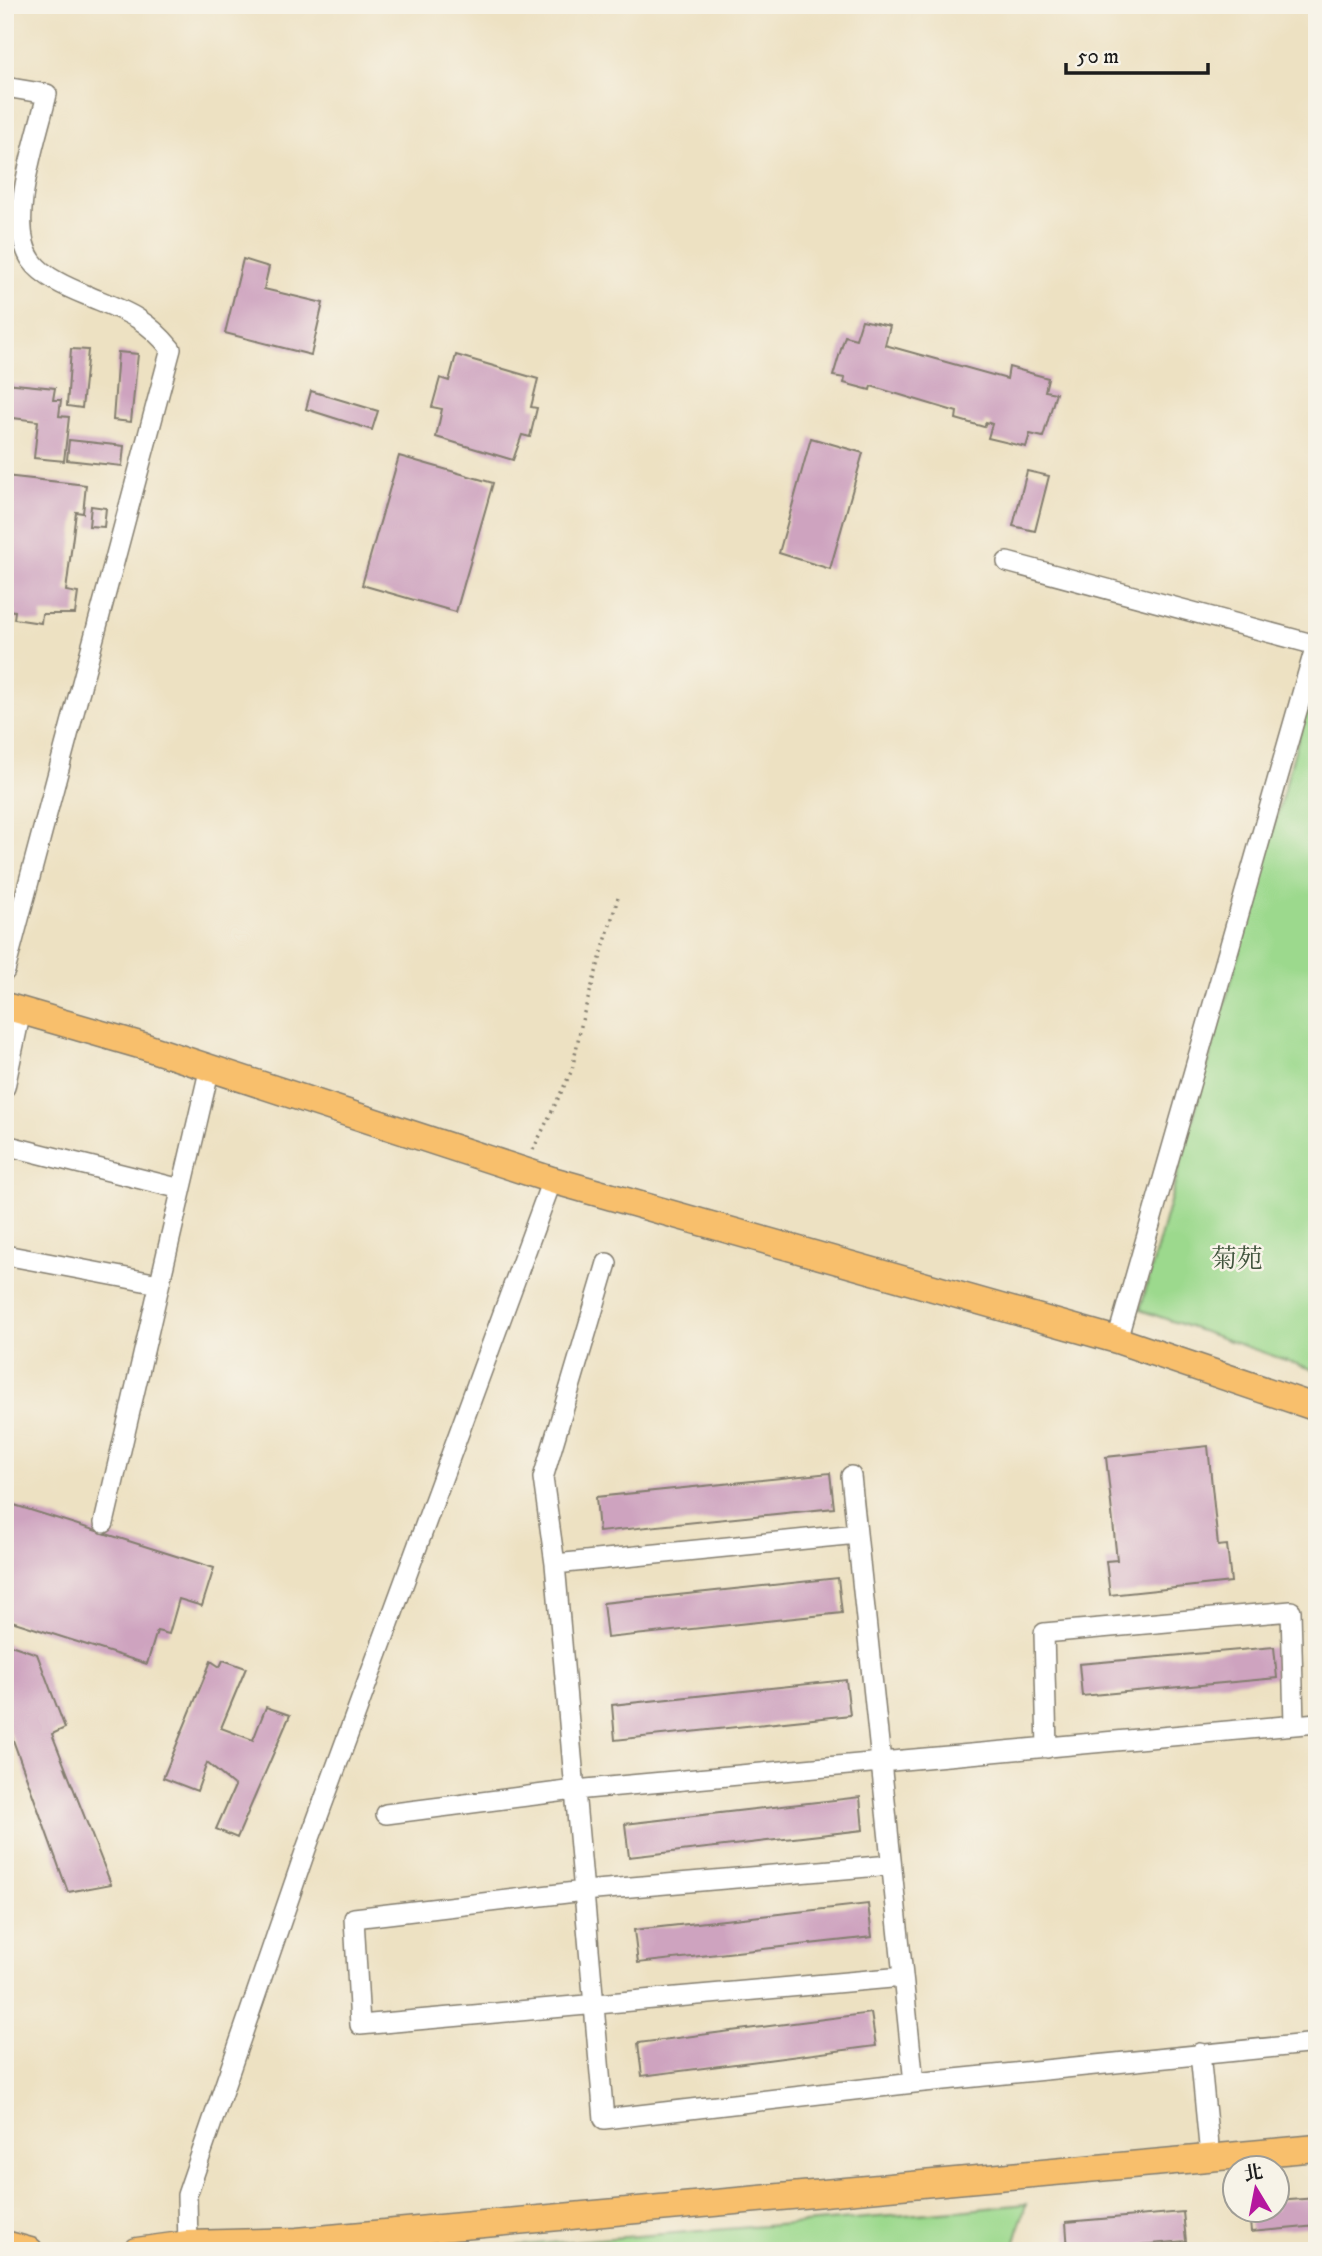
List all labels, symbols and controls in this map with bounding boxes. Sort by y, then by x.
scale bar [1066,32,1208,76]
text: 50 m [1077,44,1119,70]
park label: 菊苑 [1211,1243,1263,1276]
north arrow [1220,2154,1290,2224]
text: 北 [1242,2161,1265,2187]

